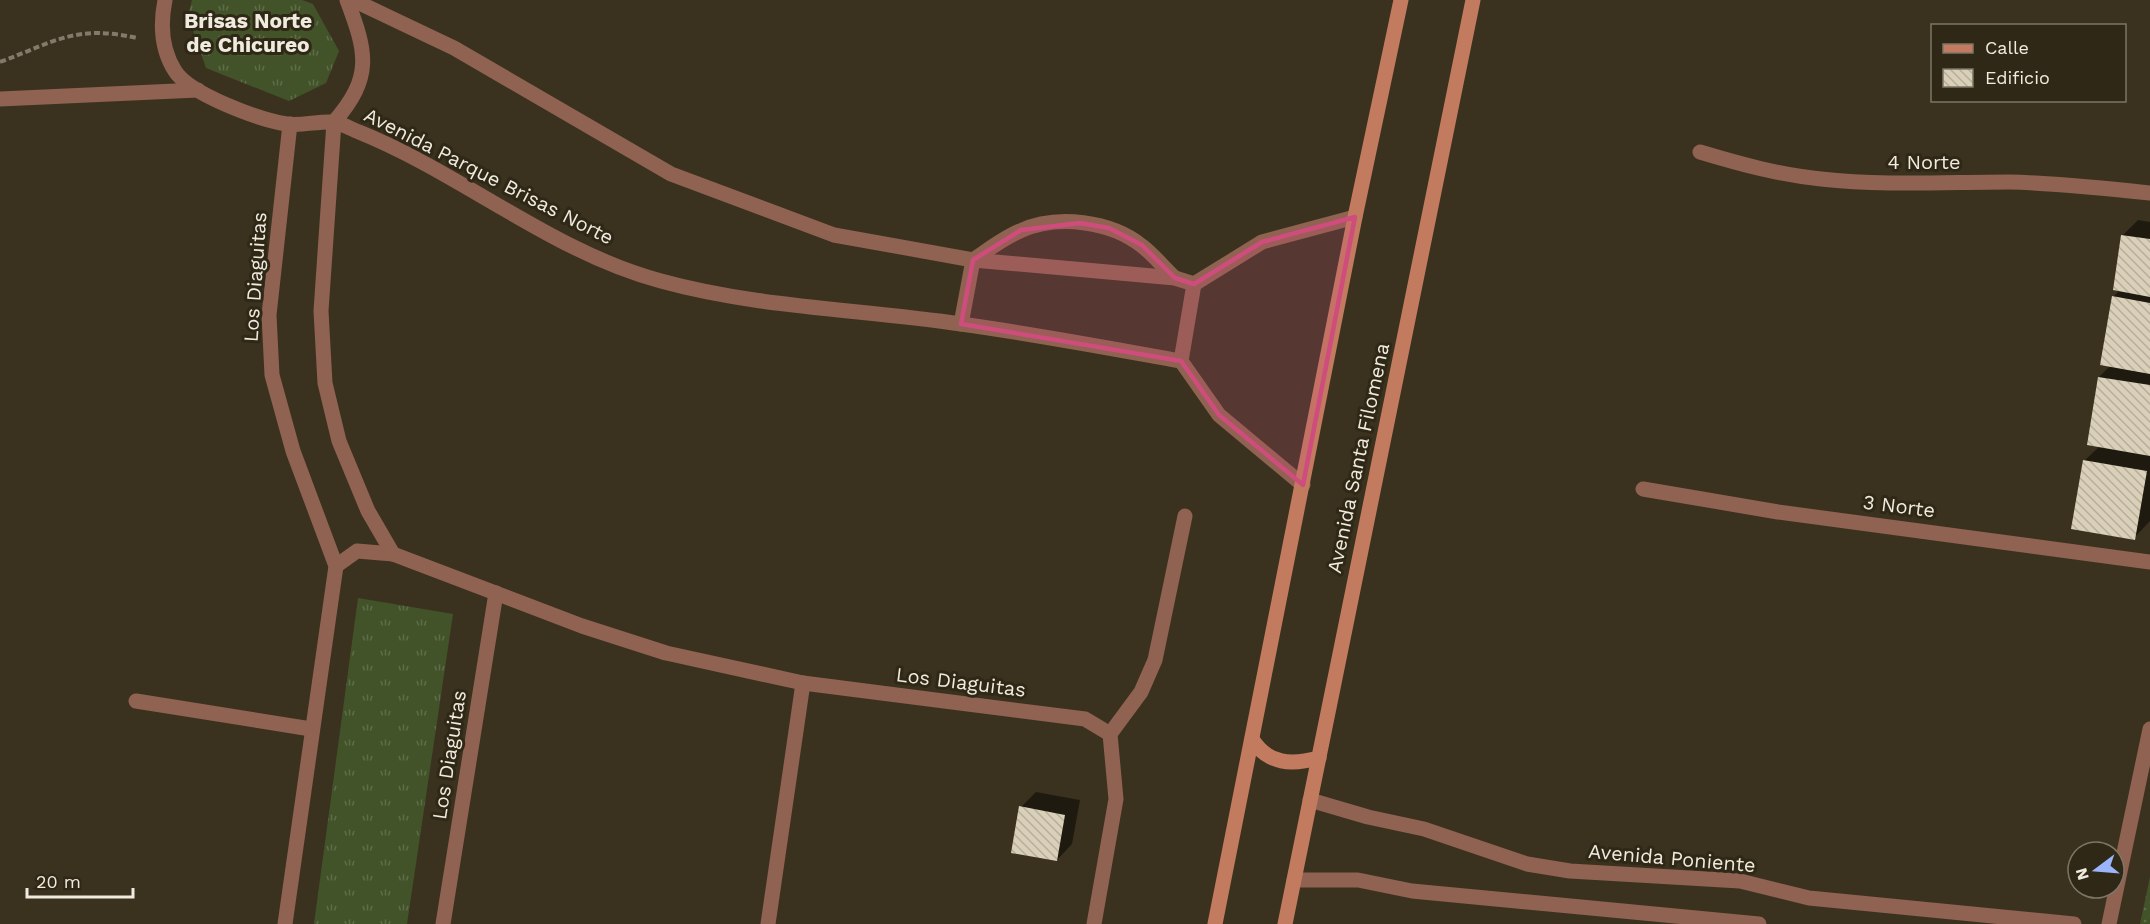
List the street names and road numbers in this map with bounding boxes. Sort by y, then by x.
street label: Avenida Parque Brisas Norte [360,102,618,250]
street label: 4 Norte [1887,150,1961,174]
street label: Los Diaguitas [238,211,272,343]
street label: Avenida Santa Filomena [1322,341,1394,575]
street label: 3 Norte [1862,490,1936,522]
street label: Los Diaguitas [895,662,1027,702]
street label: Los Diaguitas [427,689,471,821]
street label: Avenida Poniente [1587,839,1757,877]

